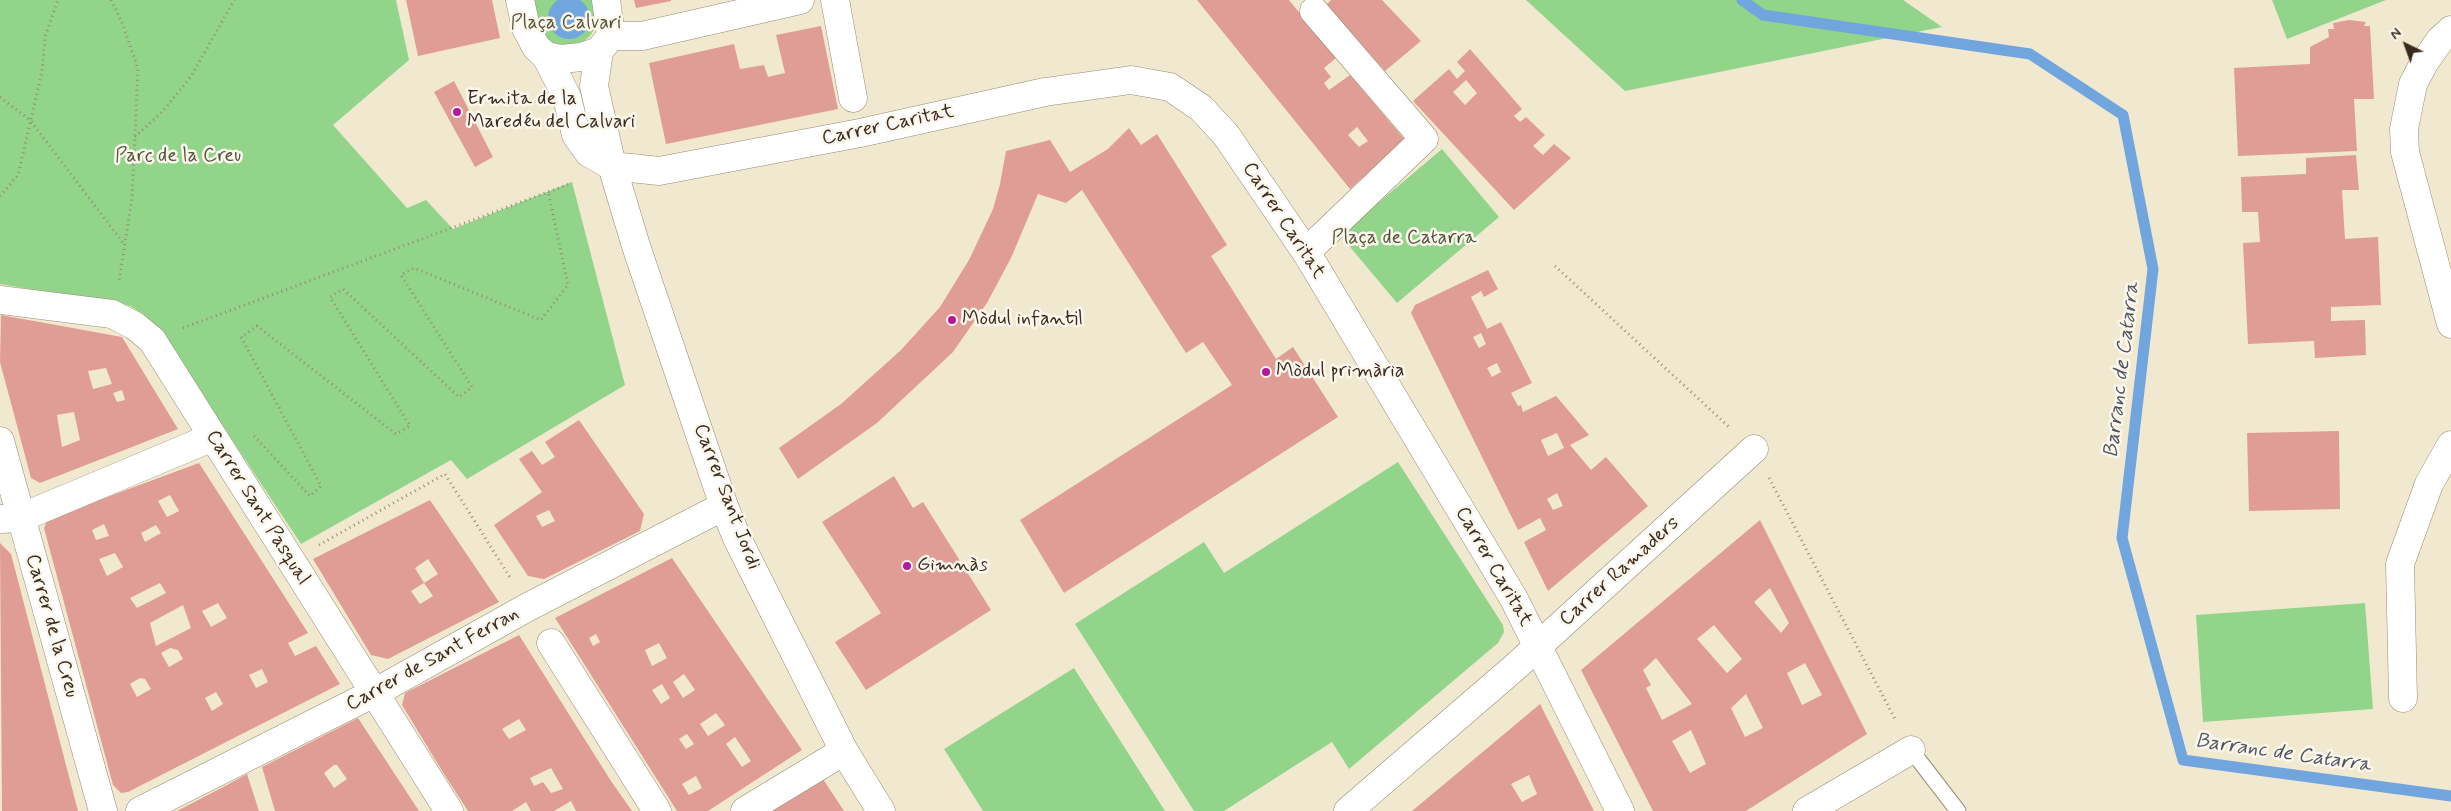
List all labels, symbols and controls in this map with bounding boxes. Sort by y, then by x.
park label: Plaça Calvari [511,12,621,36]
north arrow [2381,20,2431,70]
text: N [2386,24,2405,44]
place label: Ermita de la Maredéu del Calvari [467,88,635,135]
street label: Carrer Caritat [820,100,956,152]
marker: Ermita de la Maredéu del Calvari [451,106,463,118]
park label: Parc de la Creu [115,145,241,169]
street label: Carrer Caritat [1236,158,1330,284]
park label: Plaça de Catarra [1331,227,1477,251]
water label: Barranc de Catarra [2100,281,2146,459]
place label: Mòdul infantil [962,308,1083,332]
marker: Mòdul infantil [946,314,958,326]
place label: Mòdul primària [1276,360,1405,384]
marker: Mòdul primària [1260,366,1272,378]
street label: Carrer Sant Jordi [687,421,765,573]
street label: Carrer Sant Pasqual [200,426,314,590]
street label: Carrer Caritat [1449,503,1537,631]
street label: Carrer Ramaders [1555,512,1685,632]
street label: Carrer de la Creu [19,552,83,700]
place label: Gimnàs [917,554,988,578]
marker: Gimnàs [901,560,913,572]
street label: Carrer de Sant Ferran [342,603,524,717]
water label: Barranc de Catarra [2194,729,2372,779]

